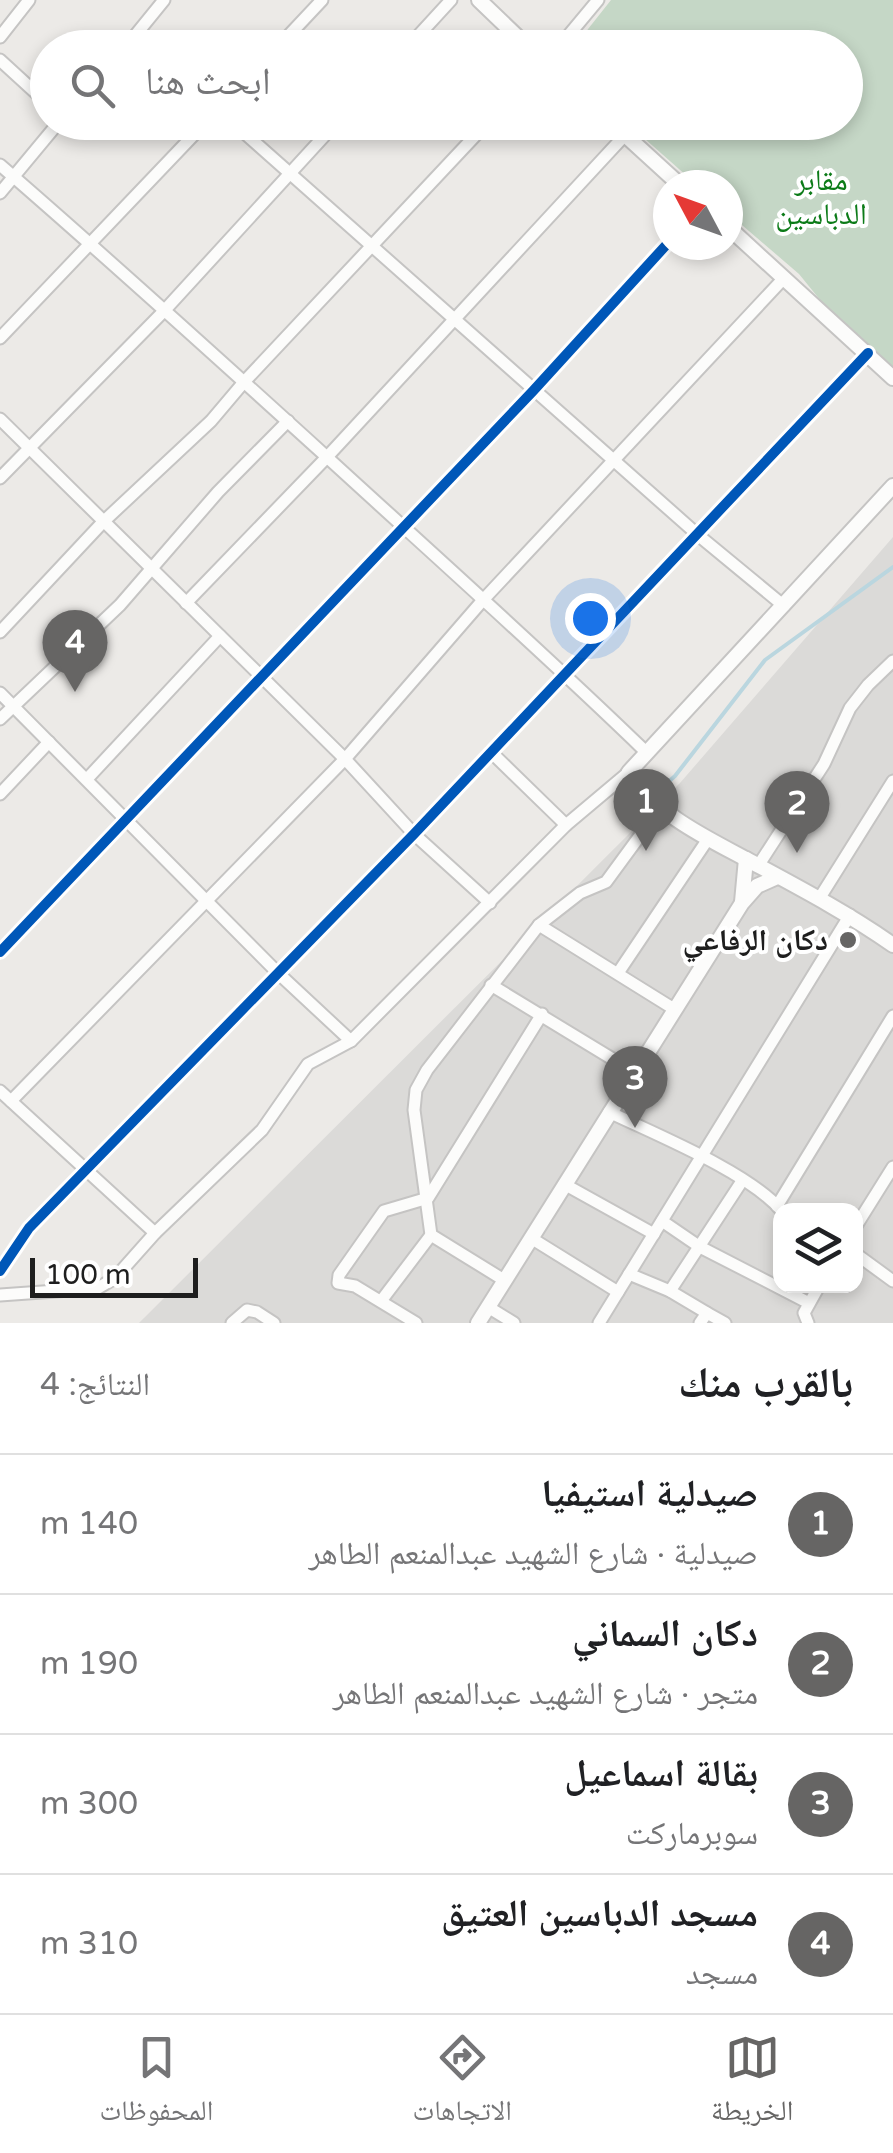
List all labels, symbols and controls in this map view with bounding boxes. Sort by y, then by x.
search box [30,30,863,140]
icon: search [65,58,120,113]
text: ابحث هنا [145,59,271,105]
park label: مقابر الدباسين [775,162,867,233]
north arrow [653,170,743,260]
your location [565,593,616,644]
pin: 4 [42,610,108,692]
pin: 1 [614,768,678,851]
pin: 2 [764,770,830,853]
place label: دكان الرفاعي [683,922,828,963]
marker: دكان الرفاعي [837,929,859,951]
pin: 3 [602,1046,668,1128]
map controls [773,1203,863,1293]
button: layers [773,1203,863,1293]
scale bar [30,1253,198,1298]
text: 100 m [45,1258,131,1292]
text: بالقرب منك [678,1358,853,1409]
text: النتائج: 4 [40,1366,150,1404]
text: صيدلية استيفيا [541,1471,758,1517]
text: 140 m [40,1505,138,1543]
text: 1 [810,1505,831,1543]
text: صيدلية · شارع الشهيد عبدالمنعم الطاهر [309,1535,758,1573]
text: دكان السماني [572,1611,758,1657]
text: 190 m [40,1645,138,1683]
text: 2 [810,1645,831,1683]
text: متجر · شارع الشهيد عبدالمنعم الطاهر [333,1675,758,1713]
text: بقالة اسماعيل [564,1751,758,1797]
text: 300 m [40,1785,138,1823]
text: 3 [810,1785,831,1823]
text: سوبرماركت [626,1815,758,1853]
text: مسجد الدباسين العتيق [441,1891,758,1937]
text: 310 m [40,1925,138,1963]
text: 4 [810,1925,831,1963]
text: مسجد [686,1955,758,1993]
tab: المحفوظات [100,2030,213,2138]
tab: الاتجاهات [413,2030,512,2138]
tab: الخريطة [711,2030,793,2138]

